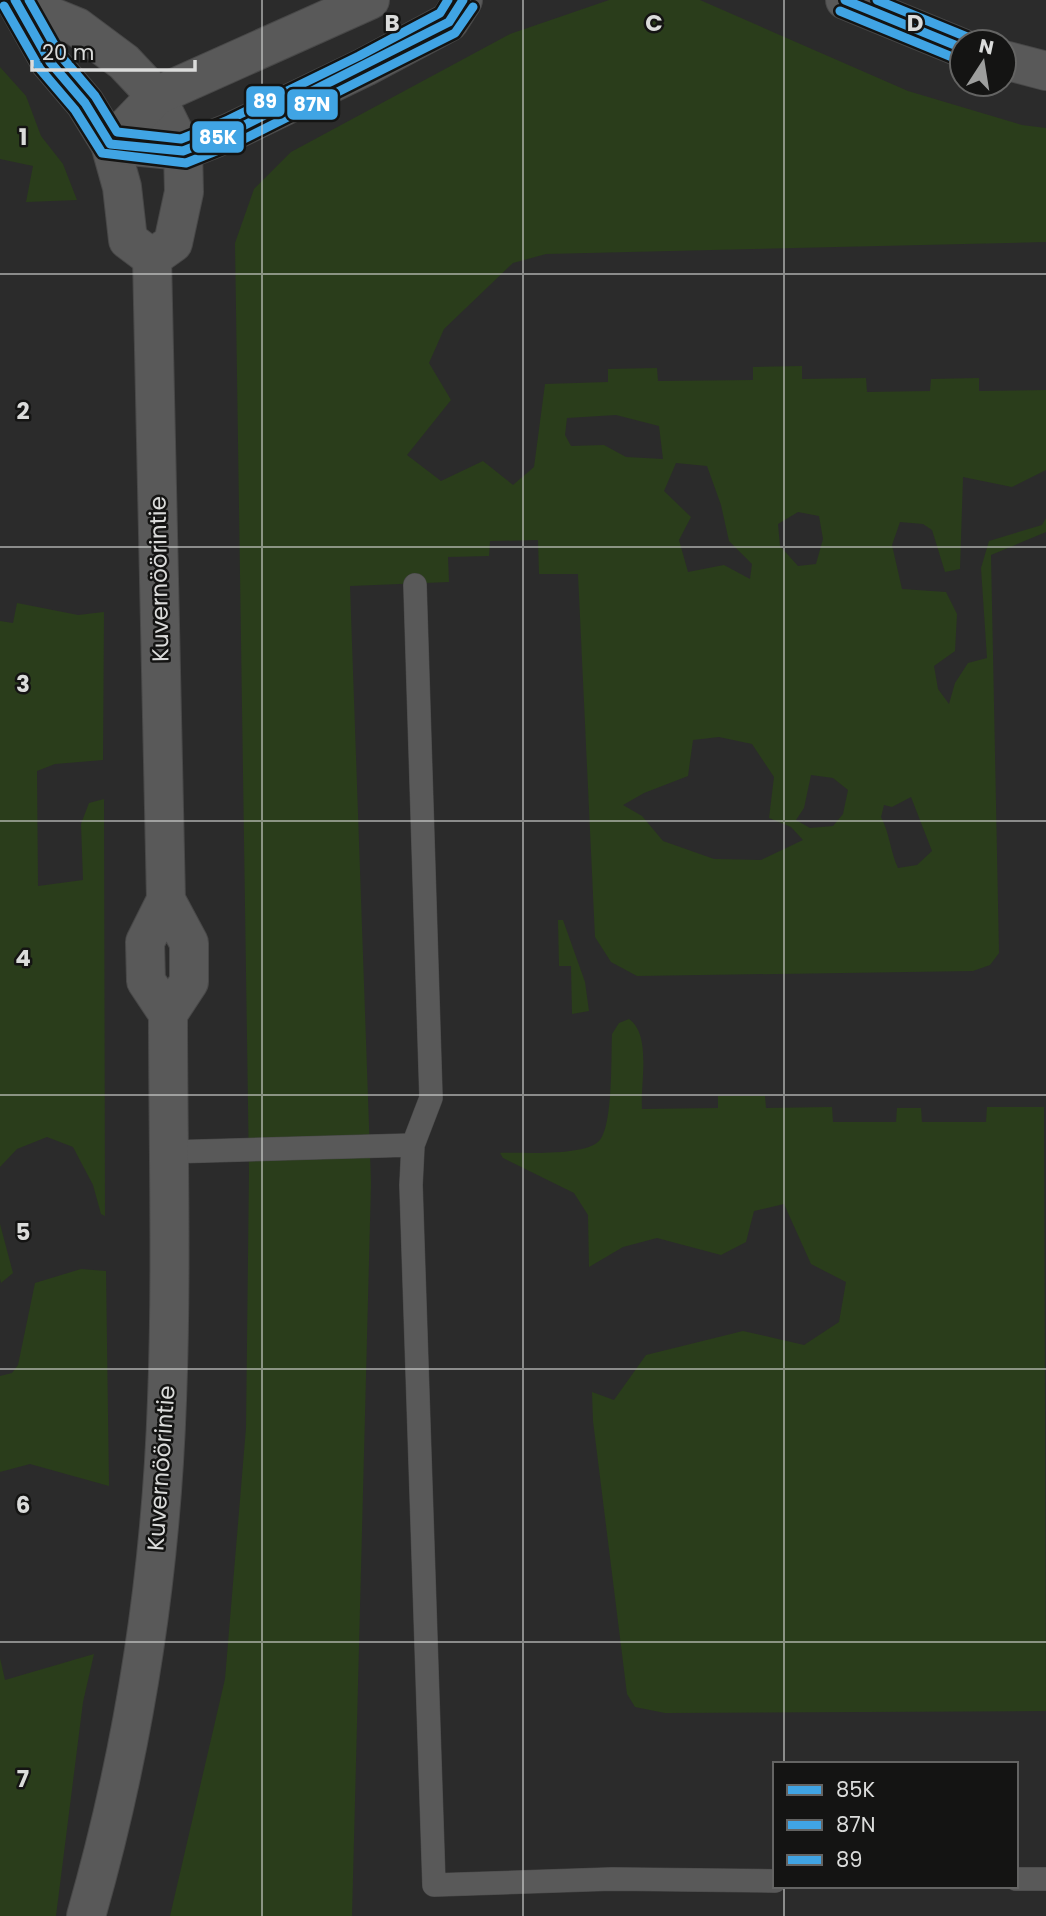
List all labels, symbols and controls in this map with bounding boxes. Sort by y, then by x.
text: B [384,7,400,39]
text: C [645,7,663,39]
text: D [907,7,923,39]
scale bar [32,28,194,72]
north arrow [948,28,1018,98]
text: N [977,32,996,62]
text: 20 m [42,38,95,67]
line badge: 89 [245,85,286,118]
text: 89 [253,88,277,115]
line badge: 87N [286,88,339,121]
text: 87N [294,91,330,118]
line badge: 85K [191,120,245,154]
text: 1 [19,121,27,153]
text: 85K [199,124,237,151]
text: 2 [16,395,30,427]
street label: Kuvernöörintie [142,496,176,662]
text: 3 [16,668,30,700]
text: 4 [15,942,31,974]
text: 5 [16,1216,30,1248]
street label: Kuvernöörintie [139,1384,183,1552]
text: 6 [16,1489,30,1521]
legend [773,1762,1018,1888]
text: 7 [17,1763,29,1795]
text: 85K [836,1775,875,1804]
text: 87N [836,1810,875,1839]
text: 89 [836,1845,862,1874]

